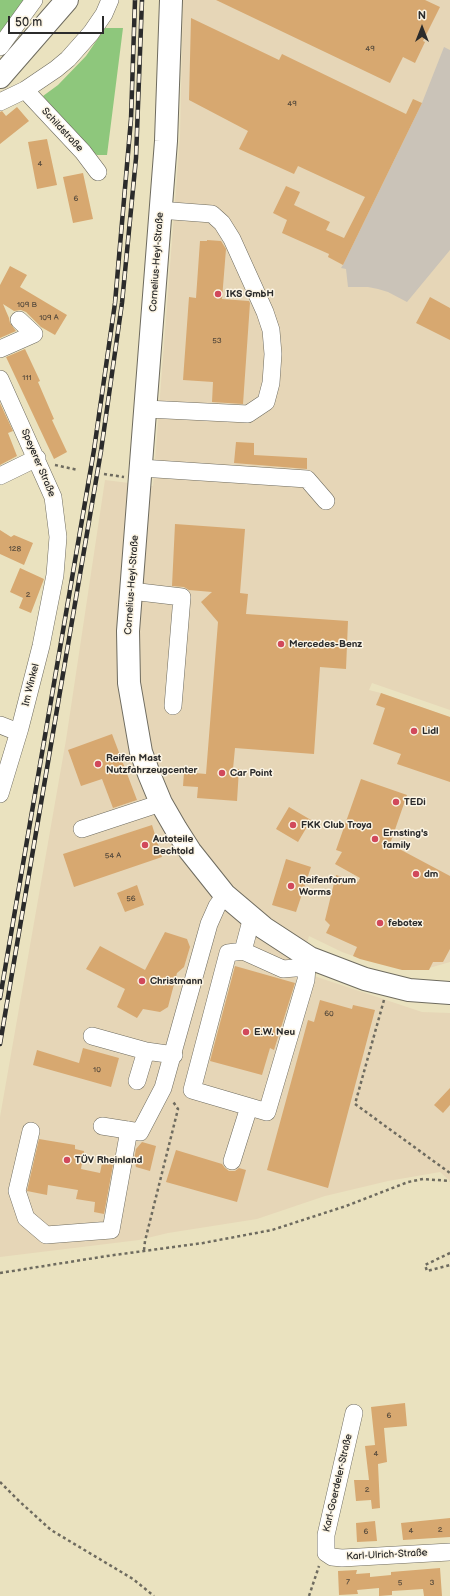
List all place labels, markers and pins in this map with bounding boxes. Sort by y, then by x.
place label: IKS GmbH [226,288,274,300]
marker: IKS GmbH [213,289,223,299]
place label: Mercedes-Benz [289,638,362,650]
marker: Mercedes-Benz [276,639,286,649]
place label: Lidl [422,725,439,737]
marker: Lidl [409,726,419,736]
place label: Reifen Mast Nutzfahrzeugcenter [106,752,197,776]
marker: Reifen Mast Nutzfahrzeugcenter [93,759,103,769]
place label: Car Point [230,767,272,779]
marker: Car Point [217,768,227,778]
place label: TEDi [404,796,426,808]
marker: TEDi [391,797,401,807]
place label: FKK Club Troya [301,819,372,831]
marker: FKK Club Troya [288,820,298,830]
place label: Ernsting's family [383,827,428,850]
place label: Autoteile Bechtold [153,833,194,856]
marker: Ernsting's family [370,834,380,844]
marker: Autoteile Bechtold [140,840,150,850]
place label: dm [424,868,438,880]
marker: dm [411,869,421,879]
place label: Reifenforum Worms [299,874,356,898]
marker: Reifenforum Worms [286,881,296,891]
place label: febotex [388,917,422,929]
marker: febotex [375,918,385,928]
place label: Christmann [150,975,203,987]
marker: Christmann [137,976,147,986]
place label: E.W. Neu [254,1026,295,1038]
marker: E.W. Neu [241,1027,251,1037]
place label: TÜV Rheinland [75,1154,142,1166]
marker: TÜV Rheinland [62,1155,72,1165]

